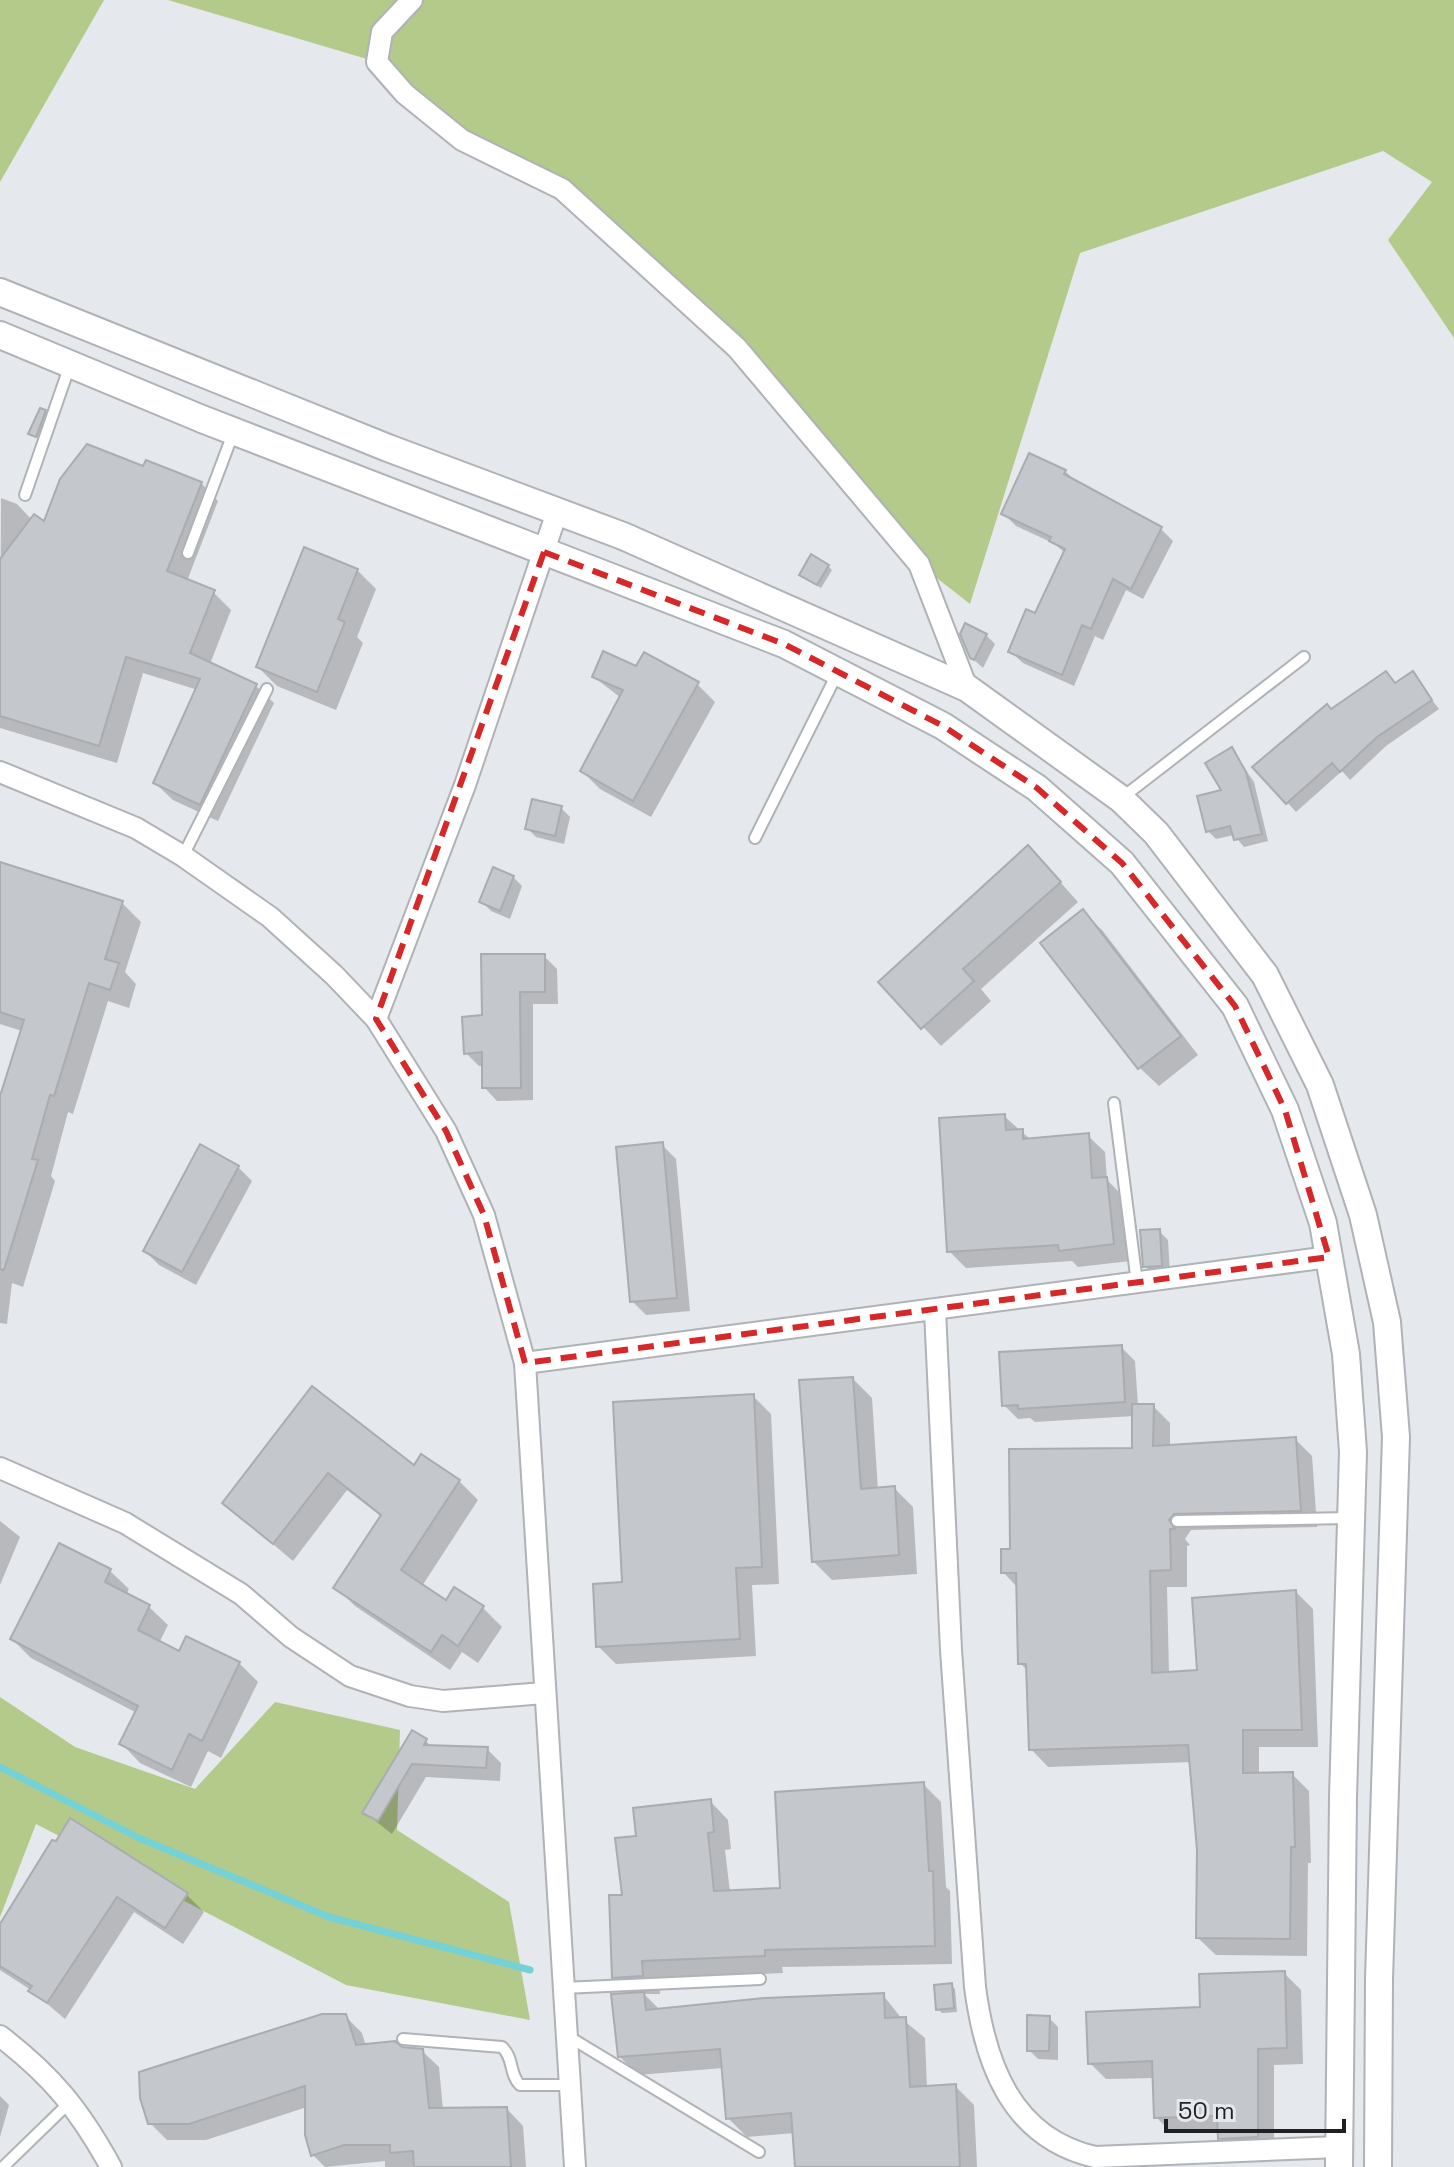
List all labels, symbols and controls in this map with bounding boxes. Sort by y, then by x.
scale bar [1166,2083,1344,2133]
text: 50 m [1178,2095,1235,2126]

